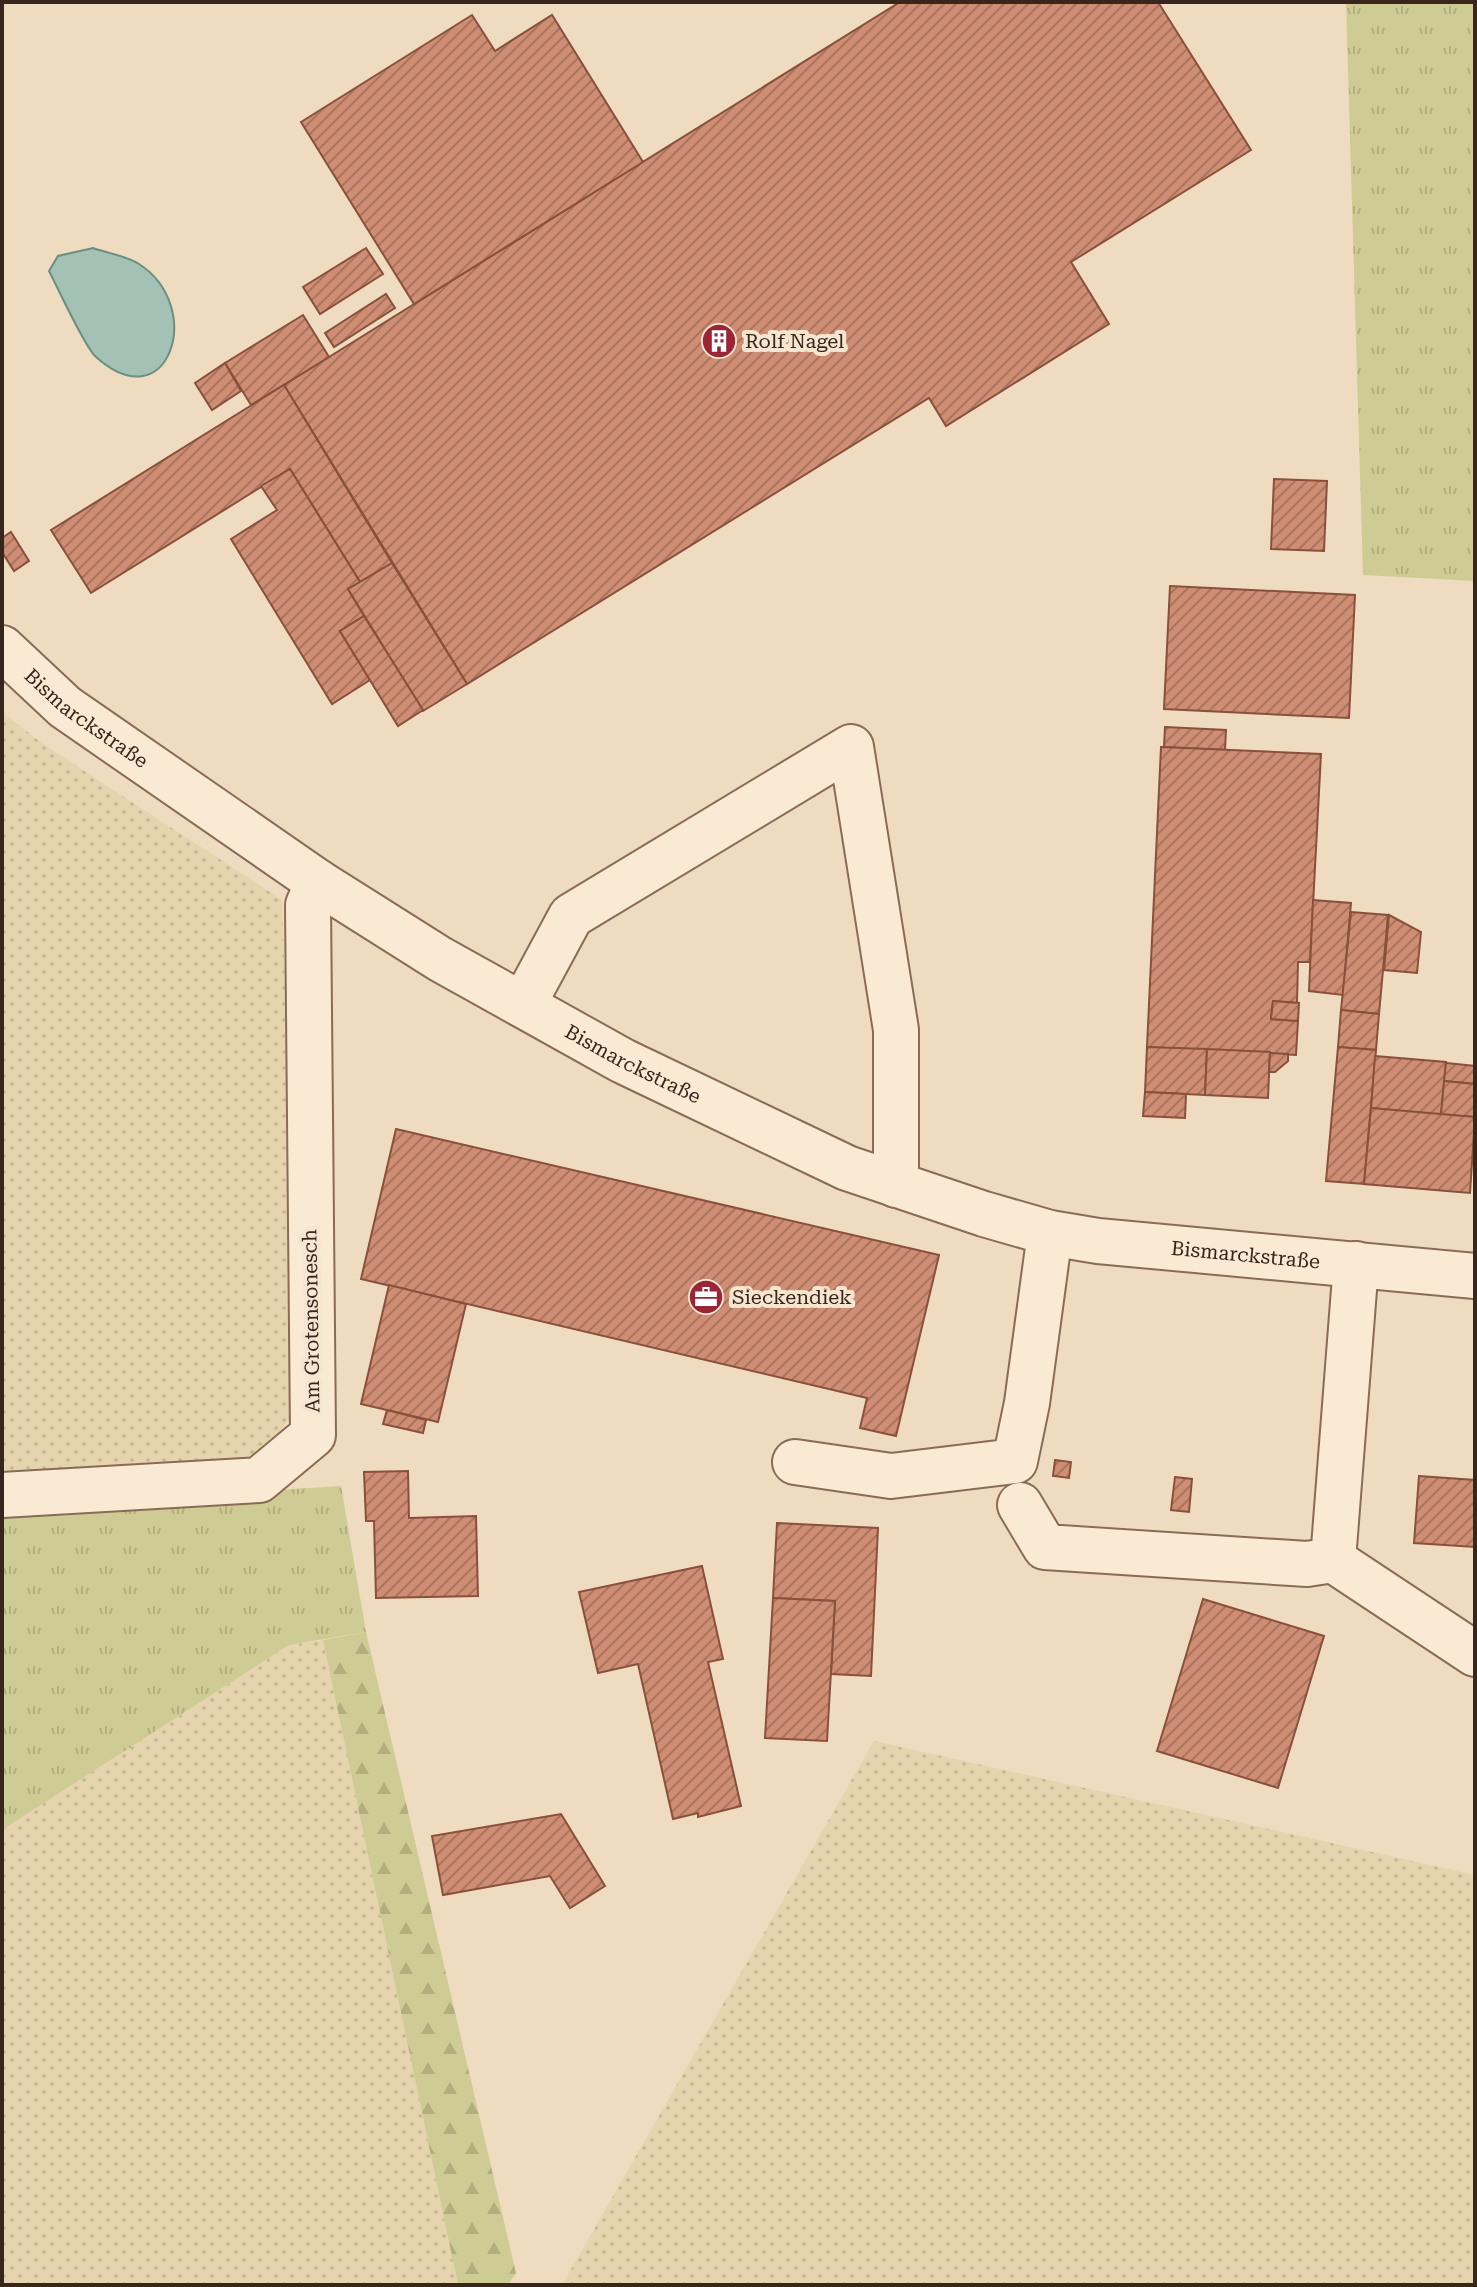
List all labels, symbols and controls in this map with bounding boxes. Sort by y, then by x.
building icon: Rolf Nagel [700,322,738,360]
place label: Rolf Nagel [745,329,844,353]
street label: Bismarckstraße [20,663,153,773]
street label: Bismarckstraße [561,1019,705,1108]
street label: Am Grotensonesch [297,1229,325,1413]
street label: Bismarckstraße [1170,1236,1321,1274]
office icon: Sieckendiek [687,1278,725,1316]
place label: Sieckendiek [732,1285,852,1309]

